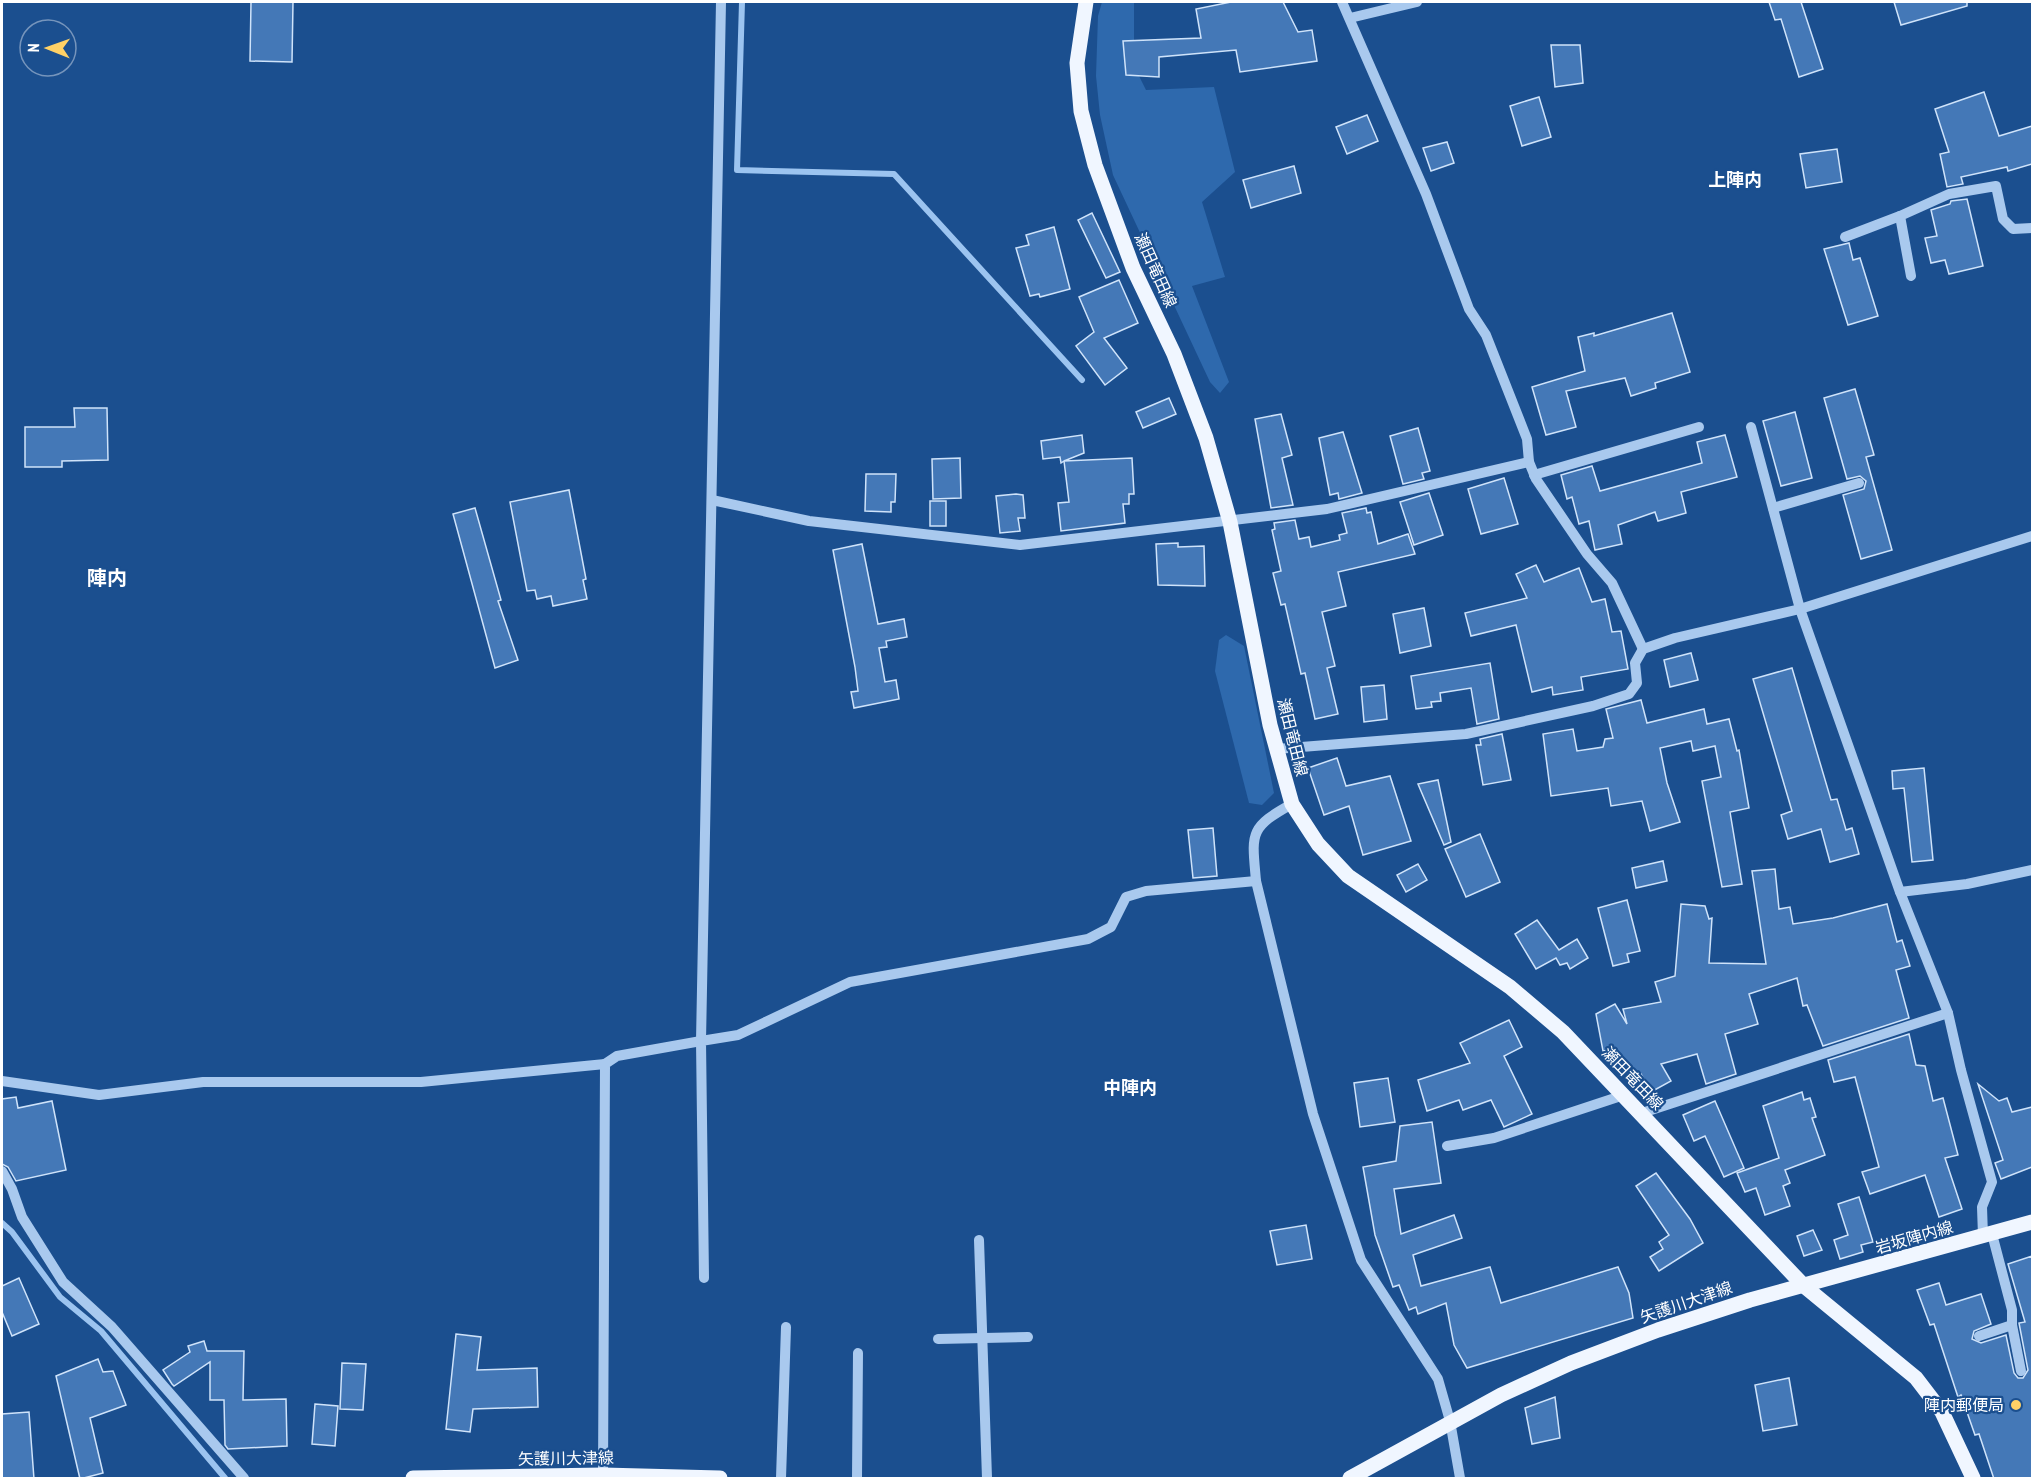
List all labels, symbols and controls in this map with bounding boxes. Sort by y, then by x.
north arrow [18,18,78,78]
text: N [23,43,43,52]
district label: 上陣内 [1708,168,1762,191]
street label: 瀬田竜田線 [1131,229,1181,311]
district label: 陣内 [87,565,127,591]
street label: 瀬田竜田線 [1274,696,1312,778]
street label: 瀬田竜田線 [1598,1042,1668,1114]
district label: 中陣内 [1103,1076,1157,1099]
street label: 岩坂陣内線 [1873,1216,1955,1258]
street label: 矢護川大津線 [1637,1277,1735,1327]
place label: 陣内郵便局 [1924,1395,2004,1415]
marker: 陣内郵便局 [2009,1398,2023,1412]
street label: 矢護川大津線 [518,1447,614,1469]

